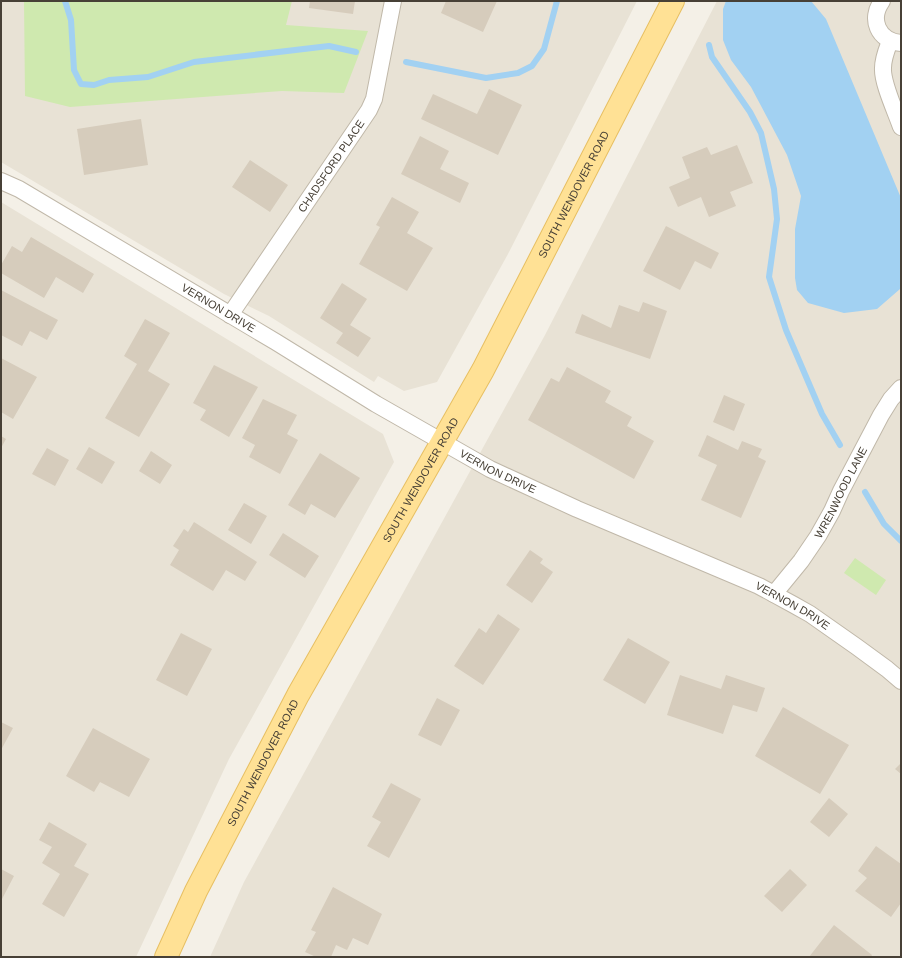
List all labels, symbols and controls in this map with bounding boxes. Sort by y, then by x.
street label: CHADSFORD PLACE [295,118,367,214]
street label: SOUTH WENDOVER ROAD [536,129,611,260]
street label: VERNON DRIVE [180,281,258,334]
street label: SOUTH WENDOVER ROAD [380,415,461,544]
street label: WRENWOOD LANE [812,445,869,540]
street label: VERNON DRIVE [458,447,538,495]
street label: VERNON DRIVE [754,579,832,632]
street label: SOUTH WENDOVER ROAD [225,697,301,828]

